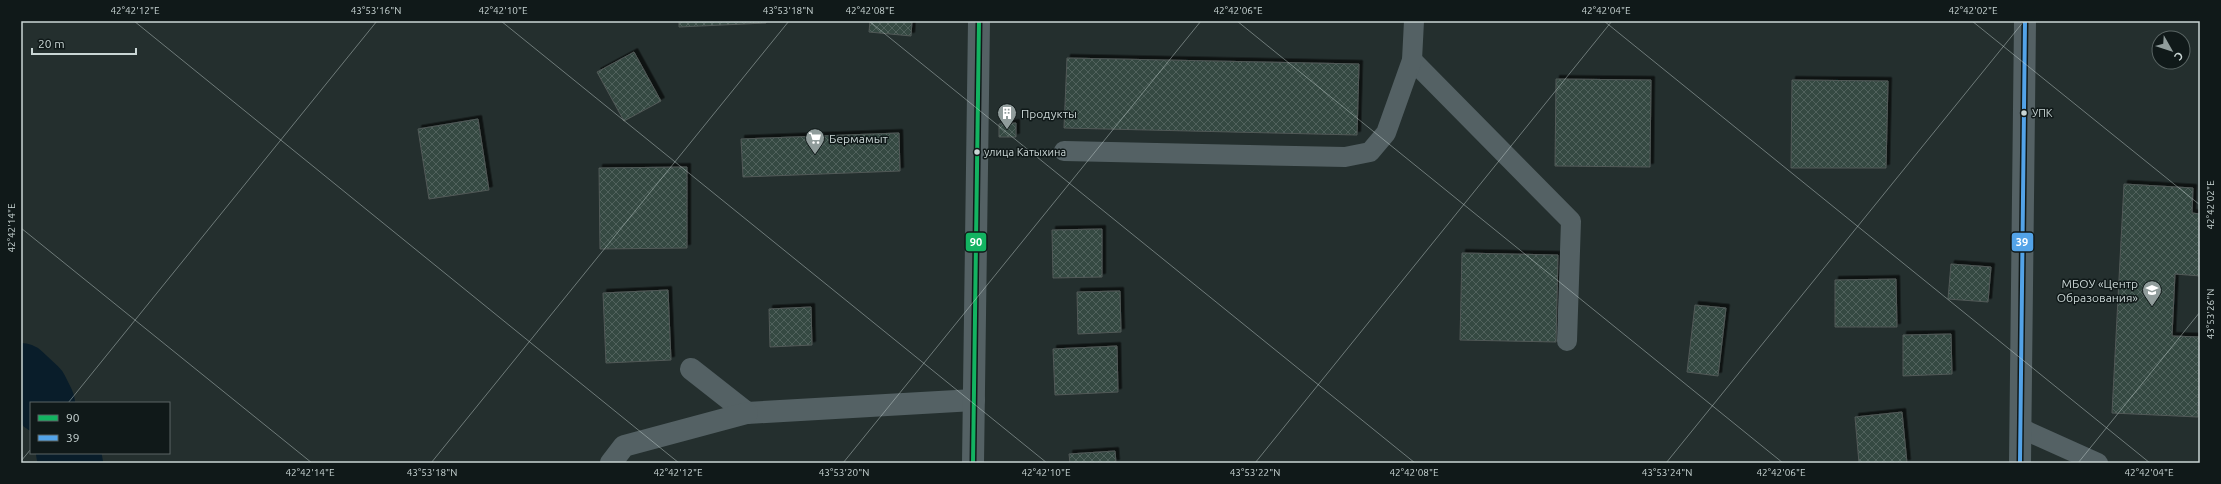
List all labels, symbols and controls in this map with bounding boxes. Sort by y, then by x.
text: 42°42'12"E [110,5,160,16]
text: 43°53'16"N [351,5,401,16]
text: 42°42'10"E [478,5,528,16]
text: 43°53'18"N [763,5,813,16]
text: 42°42'08"E [845,5,895,16]
text: 42°42'06"E [1213,5,1263,16]
text: 42°42'04"E [1581,5,1631,16]
text: 42°42'02"E [1948,5,1998,16]
scale bar [32,30,136,56]
north arrow [2151,30,2191,70]
text: 20 m [38,37,65,50]
text: С [2172,50,2186,63]
building icon: Продукты [996,102,1018,130]
place label: Продукты [1021,107,1077,120]
place label: УПК [2032,107,2053,119]
marker: УПК [2019,108,2029,118]
supermarket icon: Бермамыт [804,127,826,155]
place label: Бермамыт [829,132,889,145]
place label: улица Катыхина [984,146,1066,158]
marker: улица Катыхина [972,147,982,157]
text: 42°42'02"E [2205,180,2216,230]
text: 42°42'14"E [6,203,17,253]
line badge: 90 [965,232,987,252]
line badge: 39 [2011,232,2034,252]
text: 90 [970,236,982,248]
text: 39 [2016,236,2028,248]
place label: МБОУ «Центр Образования» [2057,277,2138,304]
school or university icon: МБОУ «Центр Образования» [2141,279,2163,307]
text: 43°53'26"N [2205,289,2216,339]
legend [30,402,170,454]
text: 90 [66,411,80,424]
text: 39 [66,431,80,444]
text: 42°42'14"E [285,467,335,478]
text: 43°53'18"N [407,467,457,478]
text: 42°42'12"E [653,467,703,478]
text: 43°53'20"N [819,467,869,478]
text: 42°42'10"E [1021,467,1071,478]
text: 43°53'22"N [1230,467,1280,478]
text: 42°42'08"E [1389,467,1439,478]
text: 43°53'24"N [1642,467,1692,478]
text: 42°42'06"E [1756,467,1806,478]
text: 42°42'04"E [2124,467,2174,478]

